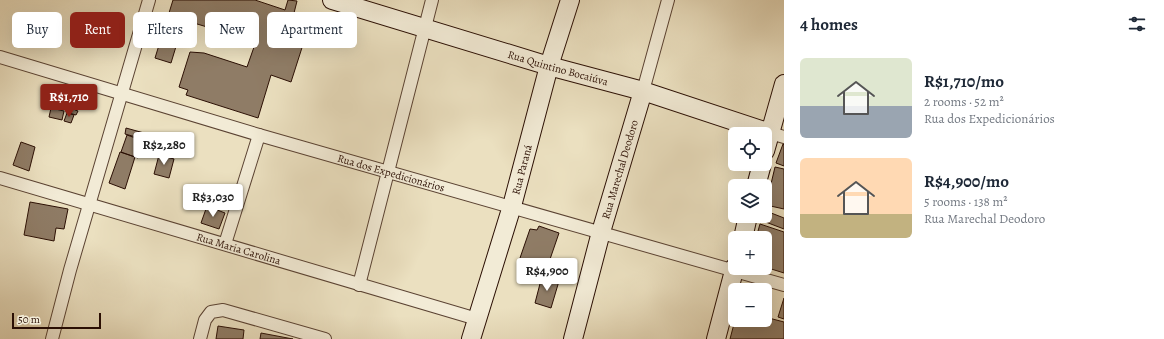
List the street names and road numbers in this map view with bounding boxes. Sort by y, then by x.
street label: Rua Quintino Bocaiúva [506,46,611,89]
street label: Rua Marechal Deodoro [598,117,642,221]
street label: Rua Paraná [508,142,536,196]
street label: Rua dos Expedicionários [336,150,447,195]
street label: Rua Maria Carolina [195,229,284,268]

